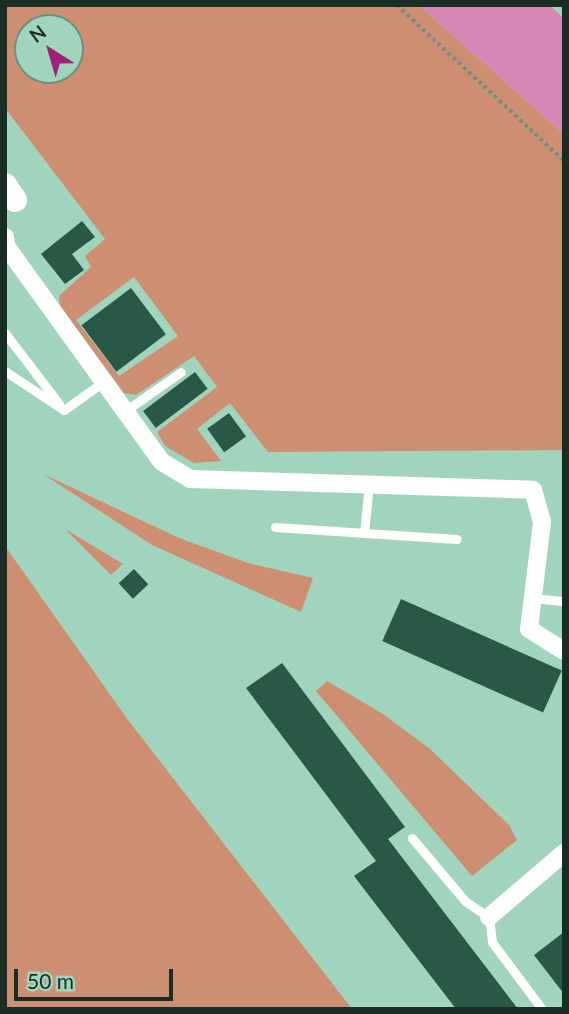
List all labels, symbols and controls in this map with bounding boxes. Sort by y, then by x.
north arrow [14,14,84,84]
text: N [24,20,50,47]
scale bar [18,954,177,998]
text: 50 m [27,968,74,993]

